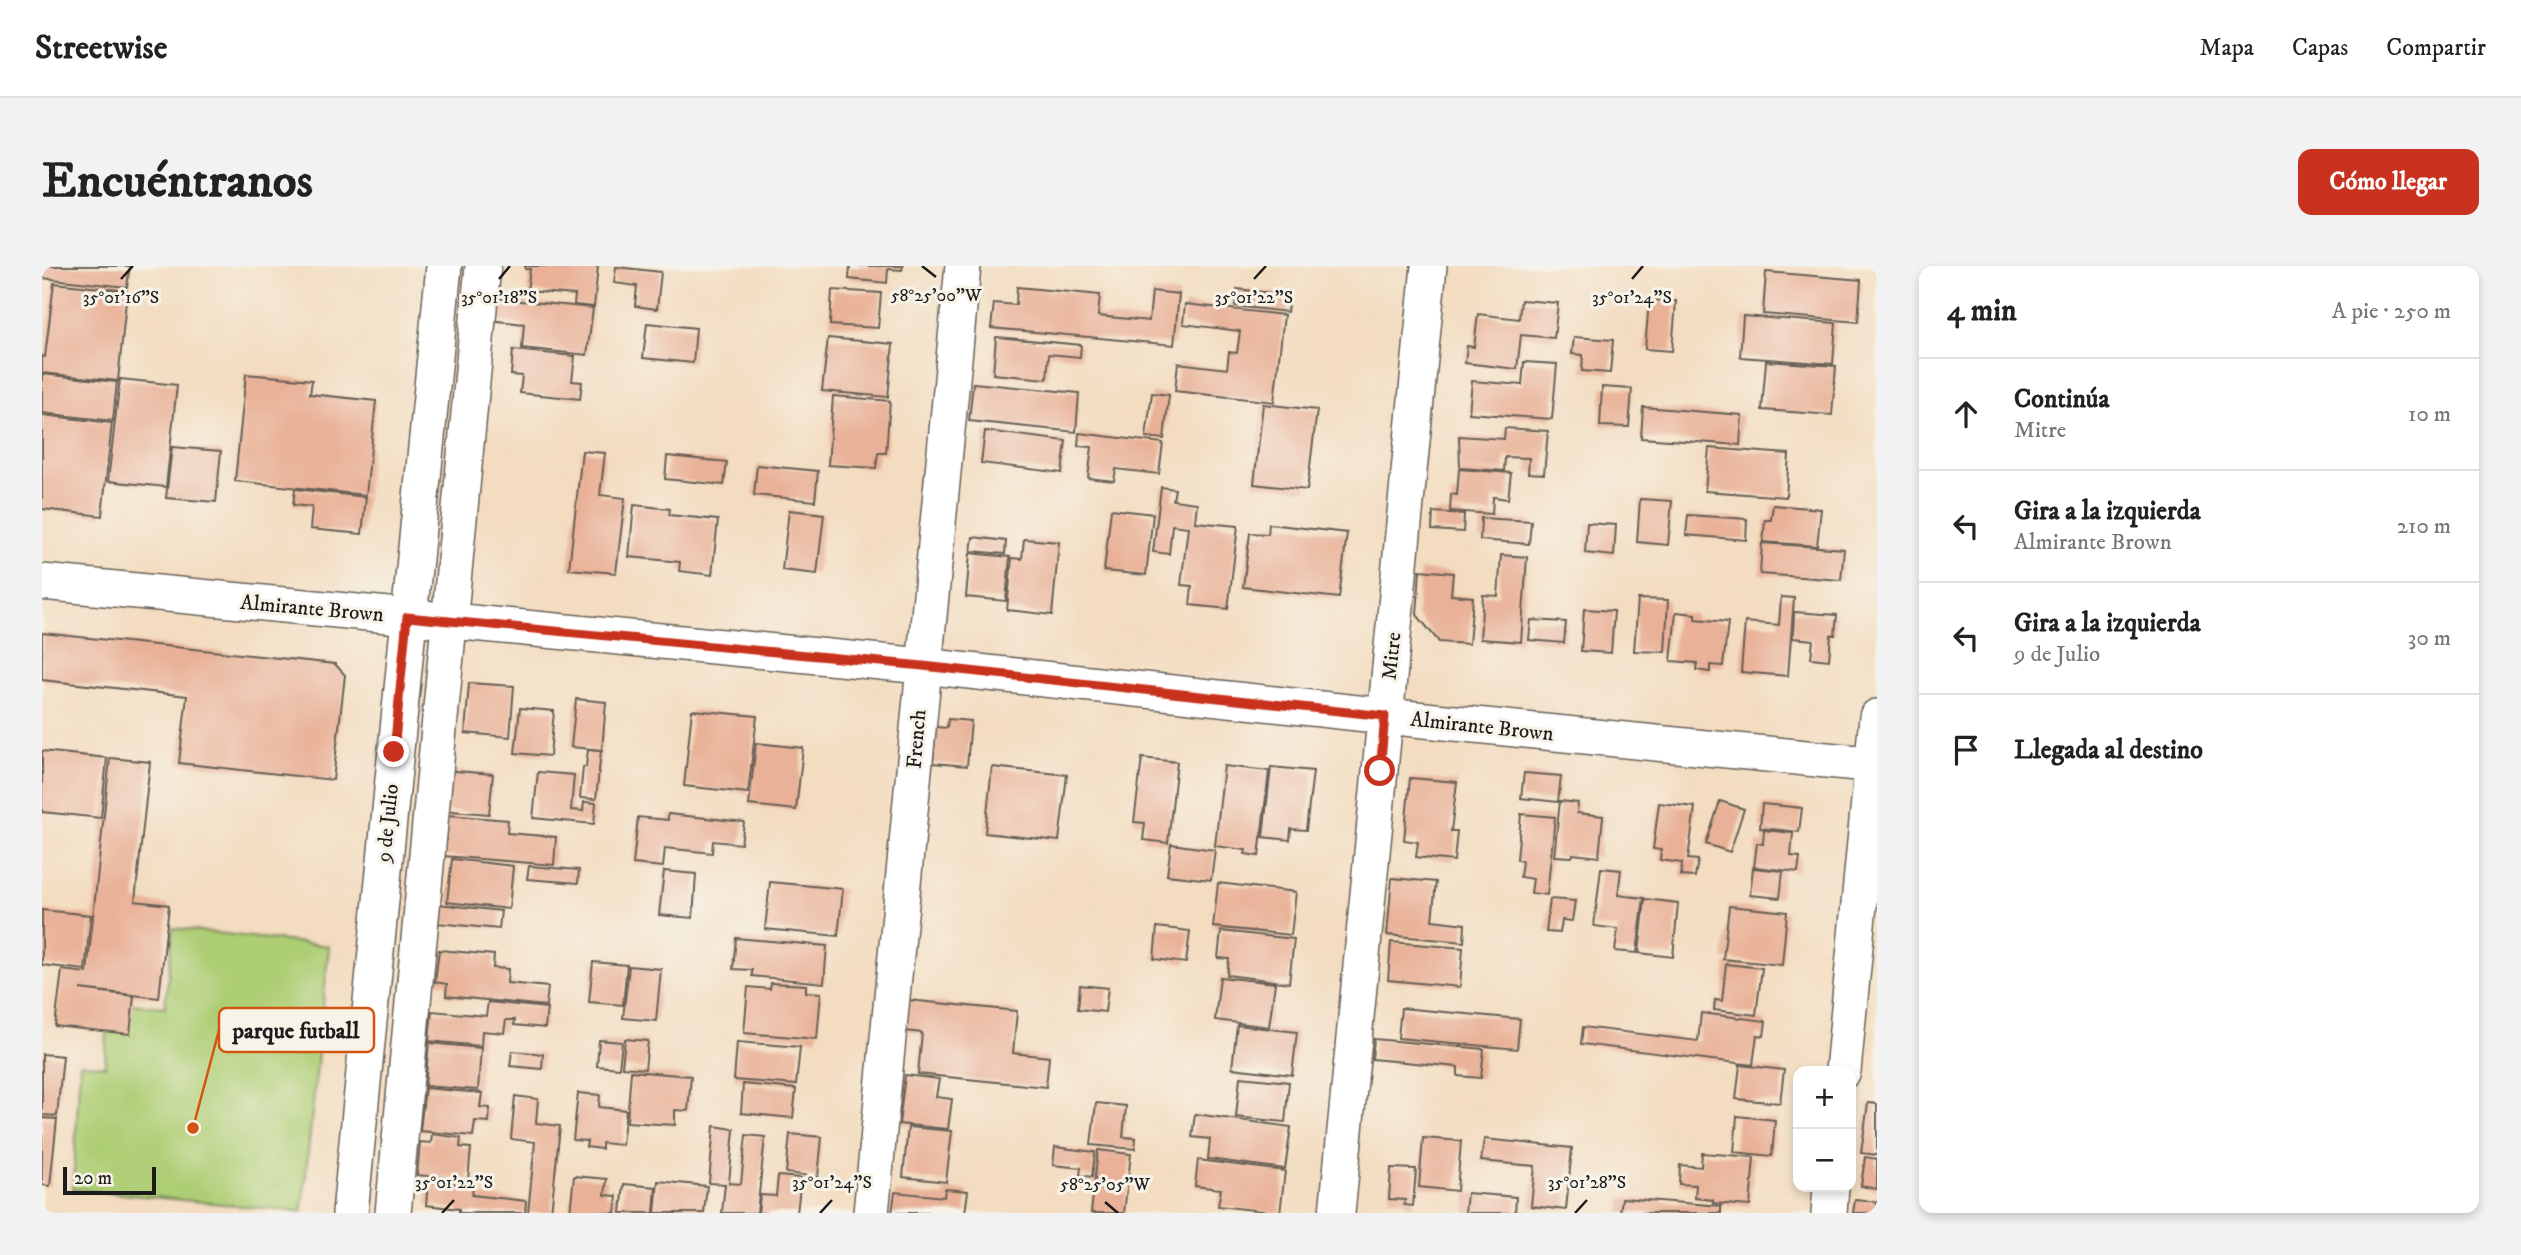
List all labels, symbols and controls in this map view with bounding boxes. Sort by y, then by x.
text: Streetwise [35,28,167,69]
text: Mapa [2200,33,2254,63]
text: Capas [2292,33,2348,63]
text: Compartir [2386,33,2486,63]
button: Cómo llegar [2298,149,2479,215]
text: Encuéntranos [42,151,313,213]
text: 58°25'00"W [891,285,982,307]
text: 35°01'16"S [83,287,159,309]
text: 35°01'18"S [461,287,537,309]
text: 35°01'22"S [1215,287,1293,309]
text: 35°01'24"S [1592,287,1672,309]
text: 4 min [1947,293,2017,330]
text: A pie · 250 m [2332,297,2451,326]
text: Continúa [2014,383,2109,416]
icon: ahead [1947,395,1985,433]
text: 10 m [2408,400,2451,429]
text: Mitre [2014,416,2066,445]
text: Gira a la izquierda [2014,495,2201,528]
icon: left [1947,507,1985,545]
text: 210 m [2397,512,2451,541]
text: Almirante Brown [2014,528,2172,557]
street label: Almirante Brown [239,590,385,628]
text: Gira a la izquierda [2014,607,2201,640]
icon: left [1947,619,1985,657]
text: 30 m [2408,624,2451,653]
street label: Mitre [1377,631,1407,681]
text: 9 de Julio [2014,640,2100,669]
street label: Almirante Brown [1409,707,1555,747]
street label: French [901,708,933,770]
icon: arrive [1947,731,1985,769]
text: Llegada al destino [2014,734,2203,767]
route end [378,736,409,767]
route start [1364,755,1395,786]
street label: 9 de Julio [371,783,405,865]
callout: parque futball [219,1008,374,1052]
text: parque futball [232,1017,361,1046]
map controls [1793,1066,1856,1192]
button: + [1793,1066,1856,1129]
button: − [1793,1129,1856,1192]
scale bar [63,1164,156,1196]
text: 20 m [74,1167,112,1190]
text: 35°01'22"S [415,1172,493,1194]
text: 35°01'24"S [792,1172,872,1194]
text: 35°01'28"S [1548,1172,1626,1194]
text: 58°25'05"W [1060,1174,1151,1196]

